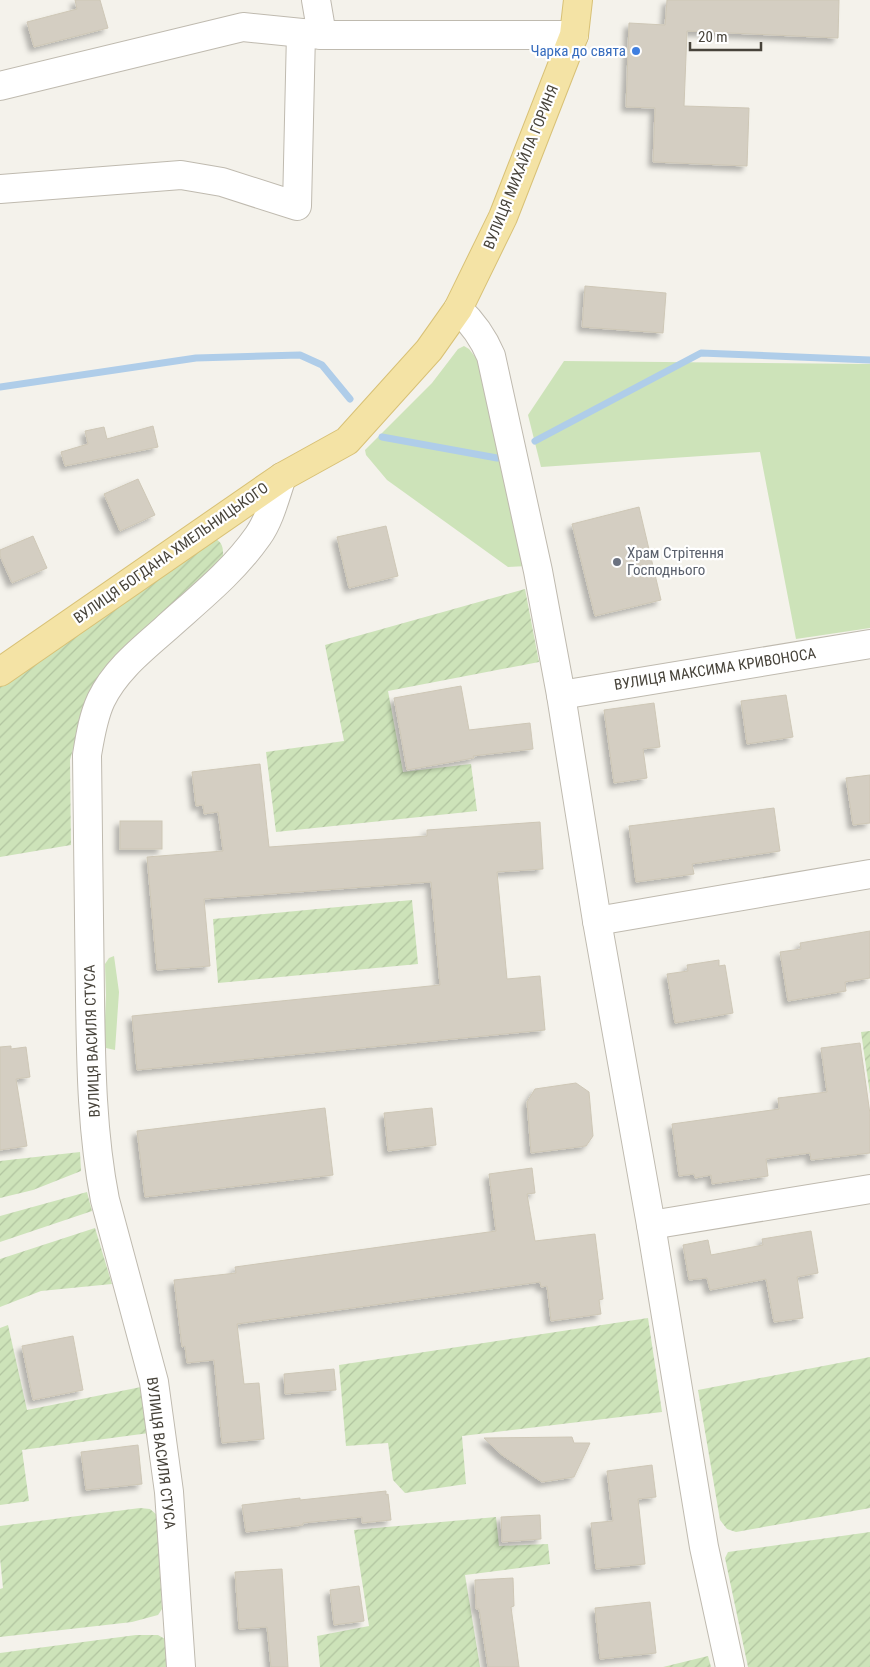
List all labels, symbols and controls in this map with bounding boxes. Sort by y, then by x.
scale bar [690,20,761,52]
text: 20 m [698,28,728,46]
place label: Чарка до свята [530,42,626,60]
marker: Чарка до свята [630,45,642,57]
street label: ВУЛИЦЯ МИХАЙЛА ГОРИНЯ [480,82,562,252]
street label: ВУЛИЦЯ БОГДАНА ХМЕЛЬНИЦЬКОГО [70,479,272,627]
place label: Храм Стрітення Господнього [627,544,724,579]
marker: Храм Стрітення Господнього [611,556,623,568]
street label: ВУЛИЦЯ МАКСИМА КРИВОНОСА [613,644,818,694]
street label: ВУЛИЦЯ ВАСИЛЯ СТУСА [80,964,104,1118]
street label: ВУЛИЦЯ ВАСИЛЯ СТУСА [143,1376,179,1530]

